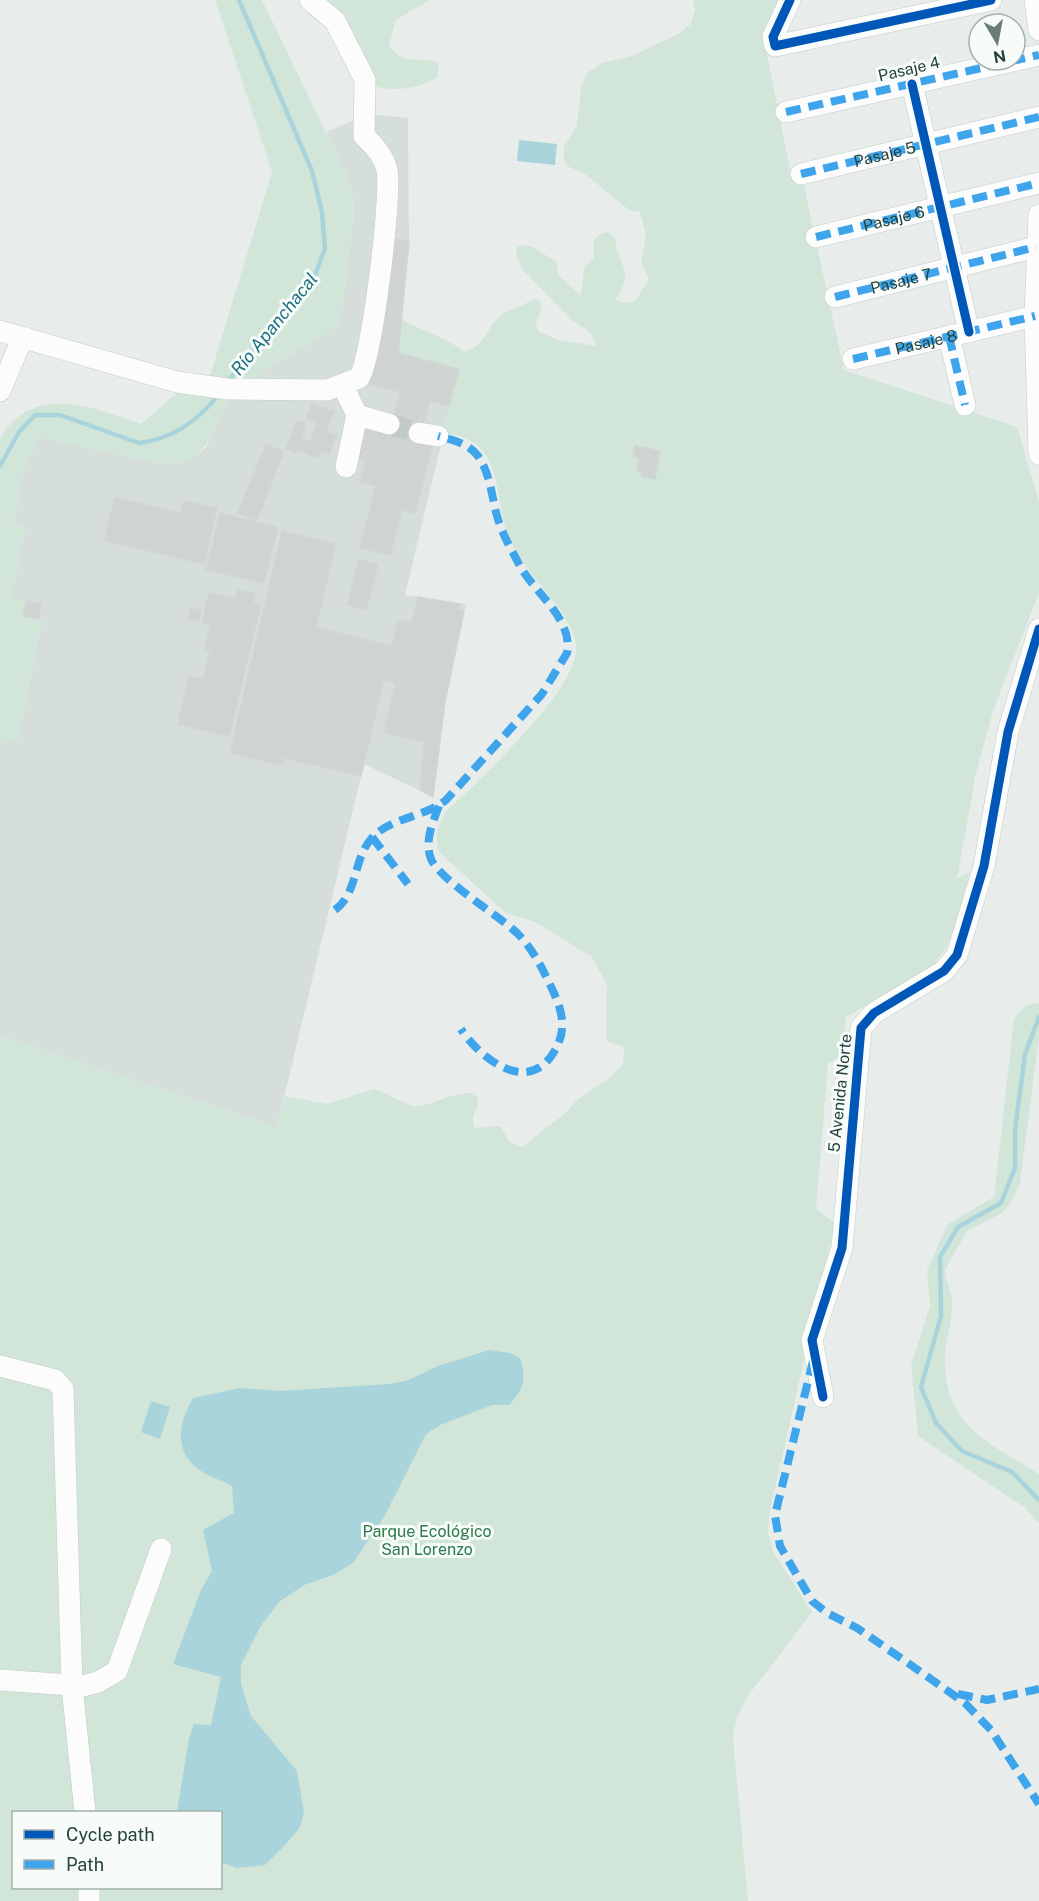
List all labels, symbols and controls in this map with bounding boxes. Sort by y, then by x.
north arrow [967,12,1027,72]
text: N [992,46,1007,67]
street label: Pasaje 4 [876,53,942,85]
street label: Pasaje 5 [852,137,918,171]
street label: Pasaje 6 [861,202,927,235]
street label: Pasaje 7 [868,264,934,297]
water label: Río Apanchacal [226,269,322,379]
street label: Pasaje 8 [893,325,959,358]
street label: 5 Avenida Norte [824,1033,856,1153]
park label: Parque Ecológico San Lorenzo [362,1522,492,1559]
legend [12,1811,222,1889]
text: Cycle path [66,1824,155,1845]
text: Path [66,1854,104,1875]

